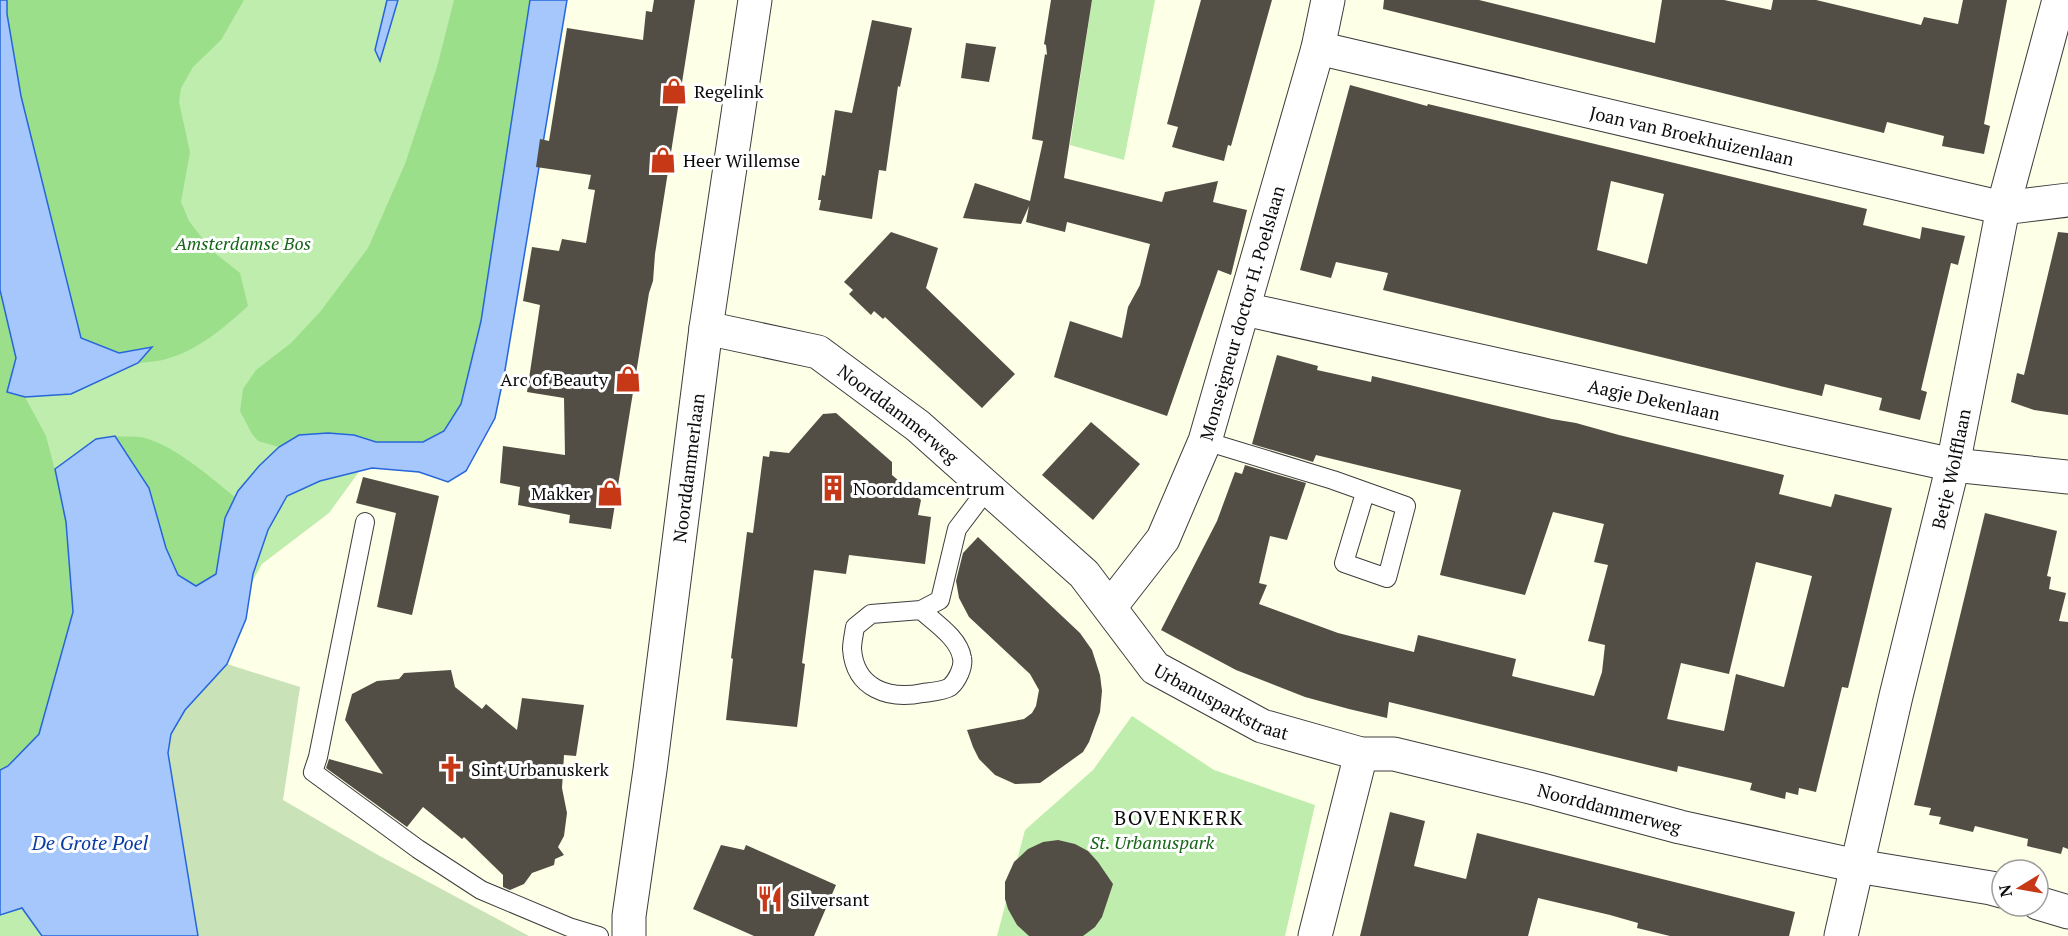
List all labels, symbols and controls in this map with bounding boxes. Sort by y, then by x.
shop icon: Regelink [659,76,689,106]
place label: Regelink [694,79,764,103]
street label: Joan van Broekhuizenlaan [1587,100,1797,171]
shop icon: Heer Willemse [648,145,678,175]
place label: Heer Willemse [683,148,800,172]
street label: Monseigneur doctor H. Poelslaan [1194,182,1290,443]
park label: Amsterdamse Bos [174,231,311,255]
street label: Noorddammerweg [833,359,964,469]
shop icon: Arc of Beauty [613,364,643,394]
place label: Arc of Beauty [500,367,609,391]
street label: Aagje Dekenlaan [1586,373,1723,425]
street label: Noorddammerlaan [667,391,710,544]
street label: Betje Wolfflaan [1926,406,1976,531]
building icon: Noorddamcentrum [818,473,848,503]
place label: Noorddamcentrum [853,476,1005,500]
shop icon: Makker [595,478,625,508]
place label: Makker [531,481,590,505]
street label: Urbanusparkstraat [1150,658,1292,745]
church icon: Sint Urbanuskerk [436,754,466,784]
place label: Sint Urbanuskerk [471,757,610,781]
street label: Noorddammerweg [1535,777,1685,839]
district label: BOVENKERK [1114,804,1244,831]
water label: De Grote Poel [31,829,149,856]
park label: St. Urbanuspark [1090,830,1214,854]
north arrow [1990,858,2050,918]
text: N [1993,883,2017,899]
restaurant icon: Silversant [755,884,785,914]
place label: Silversant [790,887,870,911]

